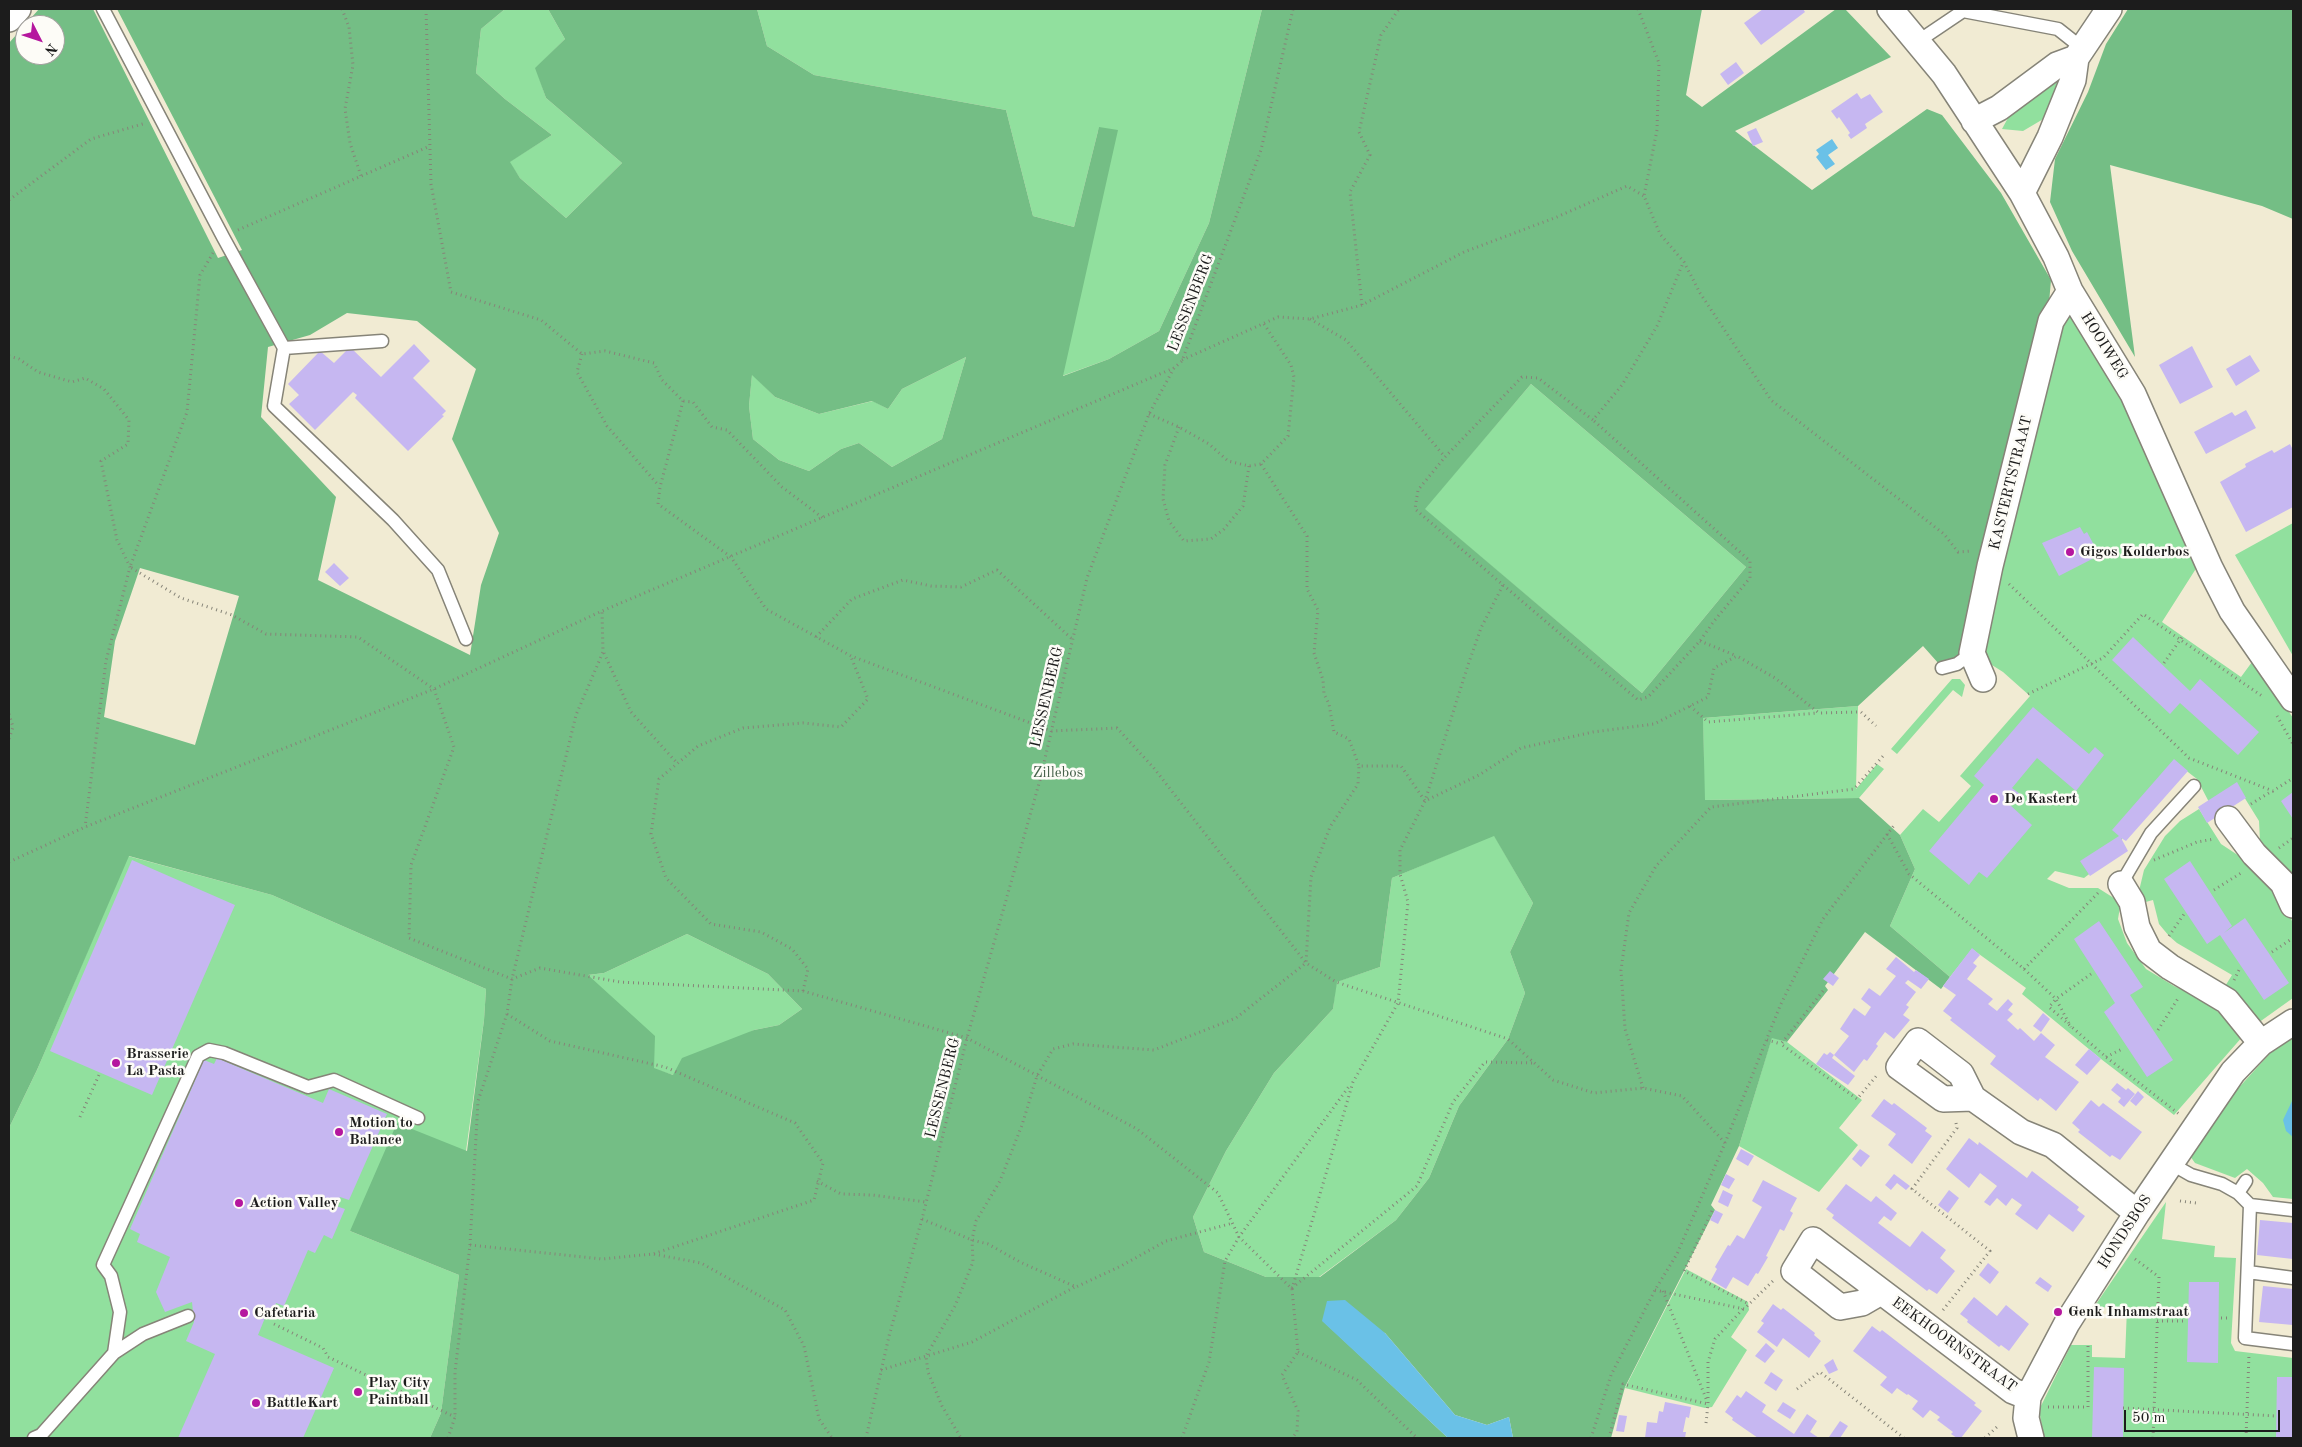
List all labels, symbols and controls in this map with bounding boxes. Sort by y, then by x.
north arrow [15,15,65,65]
text: N [42,41,59,58]
street label: LESSENBERG [1164,252,1218,354]
street label: HOOIWEG [2076,309,2132,383]
street label: KASTERTSTRAAT [1986,414,2036,552]
place label: Gigos Kolderbos [2080,543,2189,561]
marker: Gigos Kolderbos [2064,546,2076,558]
street label: LESSENBERG [1027,645,1067,749]
park label: Zillebos [1033,764,1083,782]
place label: De Kastert [2004,790,2077,808]
marker: De Kastert [1988,793,2000,805]
street label: LESSENBERG [922,1036,964,1140]
place label: Brasserie La Pasta [126,1045,189,1080]
marker: Brasserie La Pasta [110,1057,122,1069]
place label: Motion to Balance [349,1114,413,1149]
marker: Motion to Balance [333,1126,345,1138]
street label: HONDSBOS [2094,1191,2156,1273]
place label: Action Valley [249,1194,339,1212]
marker: Action Valley [233,1197,245,1209]
street label: EEKHOORNSTRAAT [1888,1294,2020,1396]
place label: Genk Inhamstraat [2068,1303,2189,1321]
place label: Cafetaria [254,1304,315,1322]
marker: Genk Inhamstraat [2052,1306,2064,1318]
marker: Cafetaria [238,1307,250,1319]
place label: Play City Paintball [368,1374,430,1409]
marker: Play City Paintball [352,1386,364,1398]
place label: BattleKart [266,1394,338,1412]
marker: BattleKart [250,1397,262,1409]
scale bar [2127,1400,2283,1432]
text: 50 m [2132,1411,2166,1426]

